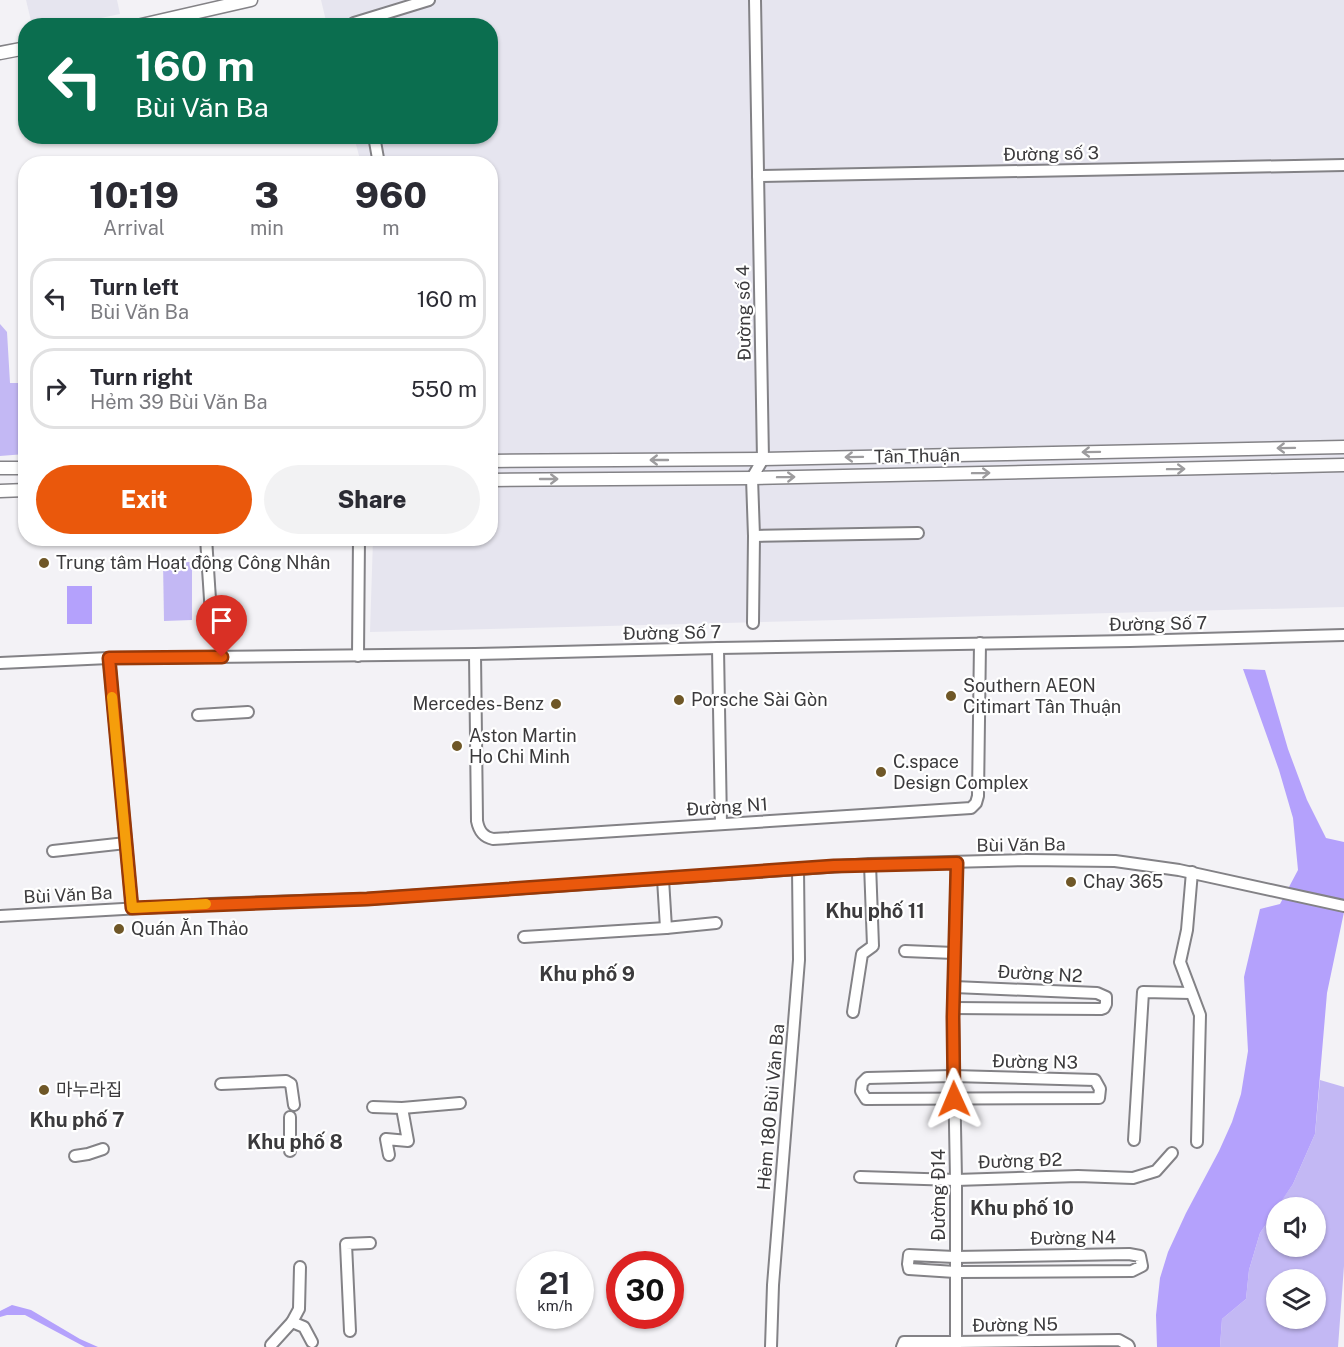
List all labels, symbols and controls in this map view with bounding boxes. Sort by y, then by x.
text: 160 m [135,41,255,90]
icon: left [36,42,114,120]
text: Bùi Văn Ba [135,91,269,123]
street label: Đường số 3 [1003,142,1099,165]
text: 10:19 [89,174,179,216]
text: 3 [255,174,279,216]
text: 960 [355,174,427,216]
text: Arrival [103,216,165,240]
text: min [250,216,284,240]
text: m [382,216,400,240]
street label: Đường số 4 [732,265,755,361]
text: Turn left [90,274,179,300]
icon: left [39,282,72,315]
text: 160 m [417,286,477,312]
text: Bùi Văn Ba [90,300,189,324]
text: Turn right [90,364,193,390]
icon: right [39,372,72,405]
text: 550 m [411,376,477,402]
text: Hẻm 39 Bùi Văn Ba [90,390,268,414]
one-way arrow [1276,442,1296,454]
street label: Tân Thuận [874,444,960,467]
one-way arrow [1081,446,1101,458]
one-way arrow [844,451,864,463]
one-way arrow [649,454,669,466]
one-way arrow [1165,463,1185,474]
button: Exit [36,465,252,534]
button: Share [264,465,480,534]
one-way arrow [970,467,990,479]
one-way arrow [775,472,795,483]
one-way arrow [538,474,558,485]
place label: Trung tâm Hoạt động Công Nhân [56,552,330,573]
marker: Trung tâm Hoạt động Công Nhân [37,556,51,570]
pin [196,595,247,657]
icon: arrive [205,604,238,637]
street label: Đường Số 7 [1109,612,1207,635]
street label: Đường Số 7 [623,621,721,644]
place label: Southern AEON Citimart Tân Thuận [963,675,1121,717]
place label: Porsche Sài Gòn [691,689,828,710]
marker: Southern AEON Citimart Tân Thuận [944,689,958,703]
place label: Mercedes-Benz [412,693,544,714]
marker: Porsche Sài Gòn [672,693,686,707]
marker: Mercedes-Benz [549,697,563,711]
place label: Aston Martin Ho Chi Minh [469,725,577,767]
marker: Aston Martin Ho Chi Minh [450,739,464,753]
place label: C.space Design Complex [893,751,1029,793]
marker: C.space Design Complex [874,765,888,779]
street label: Đường N1 [685,793,768,820]
street label: Bùi Văn Ba [976,833,1066,856]
place label: Chay 365 [1083,871,1163,892]
marker: Chay 365 [1064,875,1078,889]
street label: Bùi Văn Ba [23,882,113,907]
district label: Khu phố 11 [825,899,925,923]
place label: Quán Ăn Thảo [131,918,248,939]
marker: Quán Ăn Thảo [112,922,126,936]
street label: Đường N2 [997,961,1083,986]
district label: Khu phố 9 [539,962,635,986]
street label: Hẻm 180 Bùi Văn Ba [753,1023,788,1191]
street label: Đường N3 [992,1050,1078,1073]
position arrow [922,1067,986,1131]
place label: 마누라집 [56,1079,122,1100]
marker: 마누라집 [37,1083,51,1097]
district label: Khu phố 7 [29,1108,125,1132]
district label: Khu phố 8 [247,1130,343,1154]
street label: Đường Đ14 [928,1149,949,1241]
street label: Đường Đ2 [977,1149,1062,1172]
district label: Khu phố 10 [970,1196,1074,1220]
map controls [1266,1197,1326,1329]
button: sound [1266,1197,1326,1257]
street label: Đường N4 [1030,1226,1116,1249]
speed limit sign: 30 [606,1251,684,1329]
text: 21 [539,1265,571,1301]
button: layers [1266,1269,1326,1329]
text: km/h [537,1297,573,1314]
street label: Đường N5 [972,1313,1058,1336]

